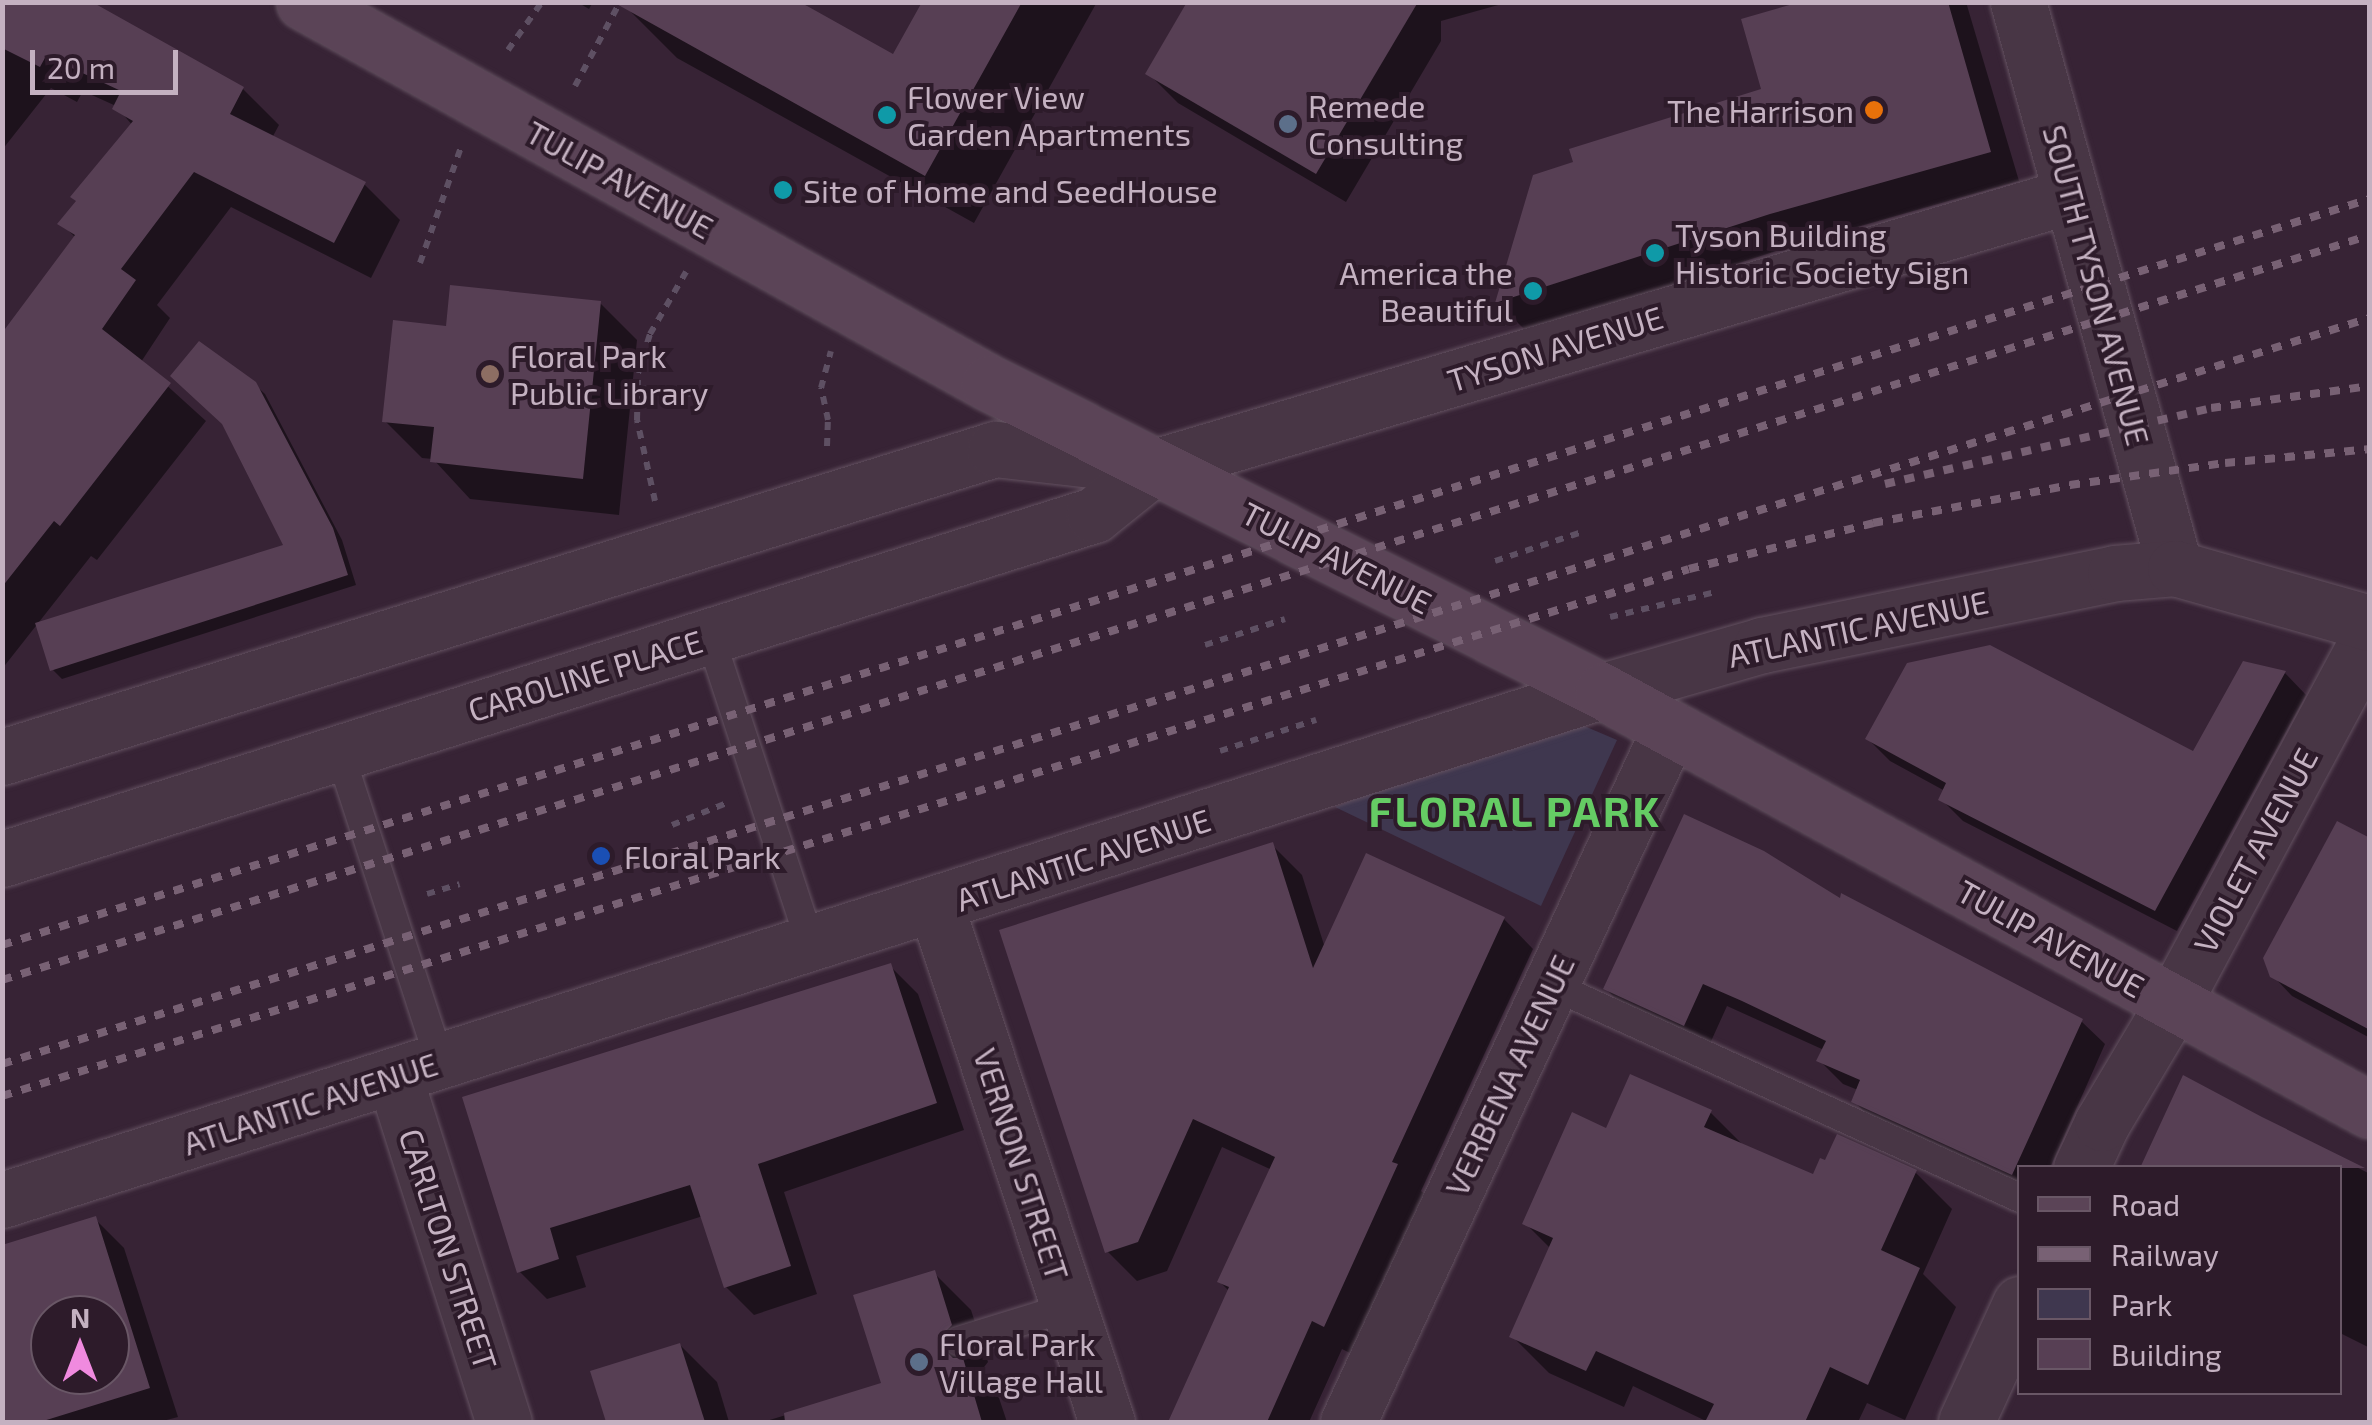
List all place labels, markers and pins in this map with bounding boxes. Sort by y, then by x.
place label: Flower View Garden Apartments [907,78,1192,153]
place label: Remede Consulting [1308,87,1463,162]
place label: The Harrison [1667,91,1854,129]
marker: The Harrison [1863,99,1885,121]
marker: Flower View Garden Apartments [876,104,898,126]
marker: Remede Consulting [1277,113,1299,135]
place label: Site of Home and SeedHouse [803,171,1218,209]
marker: Site of Home and SeedHouse [772,179,794,201]
place label: Tyson Building Historic Society Sign [1675,216,1970,291]
marker: Tyson Building Historic Society Sign [1644,242,1666,264]
place label: America the Beautiful [1339,254,1513,329]
marker: America the Beautiful [1522,280,1544,302]
place label: Floral Park Public Library [510,337,708,412]
marker: Floral Park Public Library [479,363,501,385]
place label: Floral Park [624,837,781,875]
marker: Floral Park [588,843,614,869]
place label: Floral Park Village Hall [939,1325,1103,1400]
marker: Floral Park Village Hall [908,1351,930,1373]

